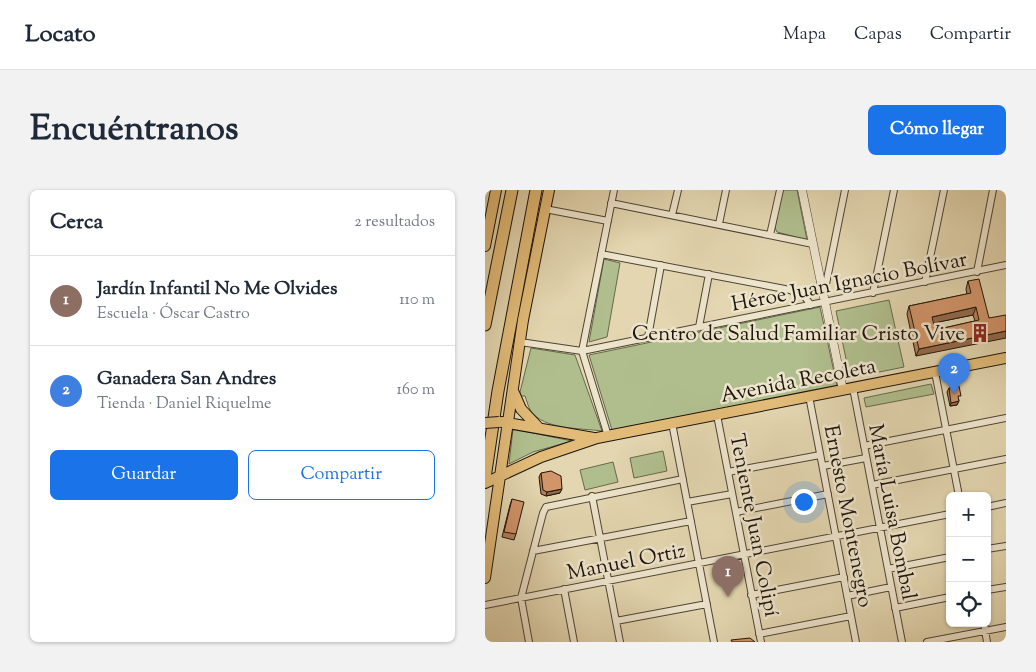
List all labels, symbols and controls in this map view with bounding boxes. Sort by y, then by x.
text: Locato [25,18,96,52]
text: Mapa [783,22,826,48]
text: Capas [854,22,902,48]
text: Compartir [930,22,1011,48]
text: Encuéntranos [30,105,239,156]
button: Cómo llegar [868,105,1006,155]
text: Cerca [50,208,103,238]
text: 2 resultados [354,211,435,234]
street label: Héroe Juan Ignacio Bolívar [729,245,970,321]
text: Jardín Infantil No Me Olvides [97,276,337,303]
text: 1 [63,289,69,312]
text: 110 m [399,289,435,312]
text: Escuela · Óscar Castro [97,303,250,326]
place label: Centro de Salud Familiar Cristo Vive [632,320,965,350]
building icon: Centro de Salud Familiar Cristo Vive [969,322,991,344]
street label: Avenida Recoleta [718,352,879,412]
pin: 2 [938,353,970,394]
text: Ganadera San Andres [97,366,276,393]
text: 2 [62,379,70,402]
text: 160 m [397,379,435,402]
text: Tienda · Daniel Riquelme [97,393,271,416]
street label: María Luisa Bombal [859,422,923,603]
street label: Ernesto Montenegro [815,423,879,610]
street label: Teniente Juan Colipí [721,431,786,620]
button: Guardar [50,450,238,500]
button: Compartir [248,450,435,500]
your location [791,489,817,515]
map controls [946,492,991,627]
button: + [946,492,991,537]
street label: Manuel Ortiz [565,537,688,589]
button: − [946,537,991,582]
pin: 1 [712,556,744,597]
button: locate [946,582,991,627]

